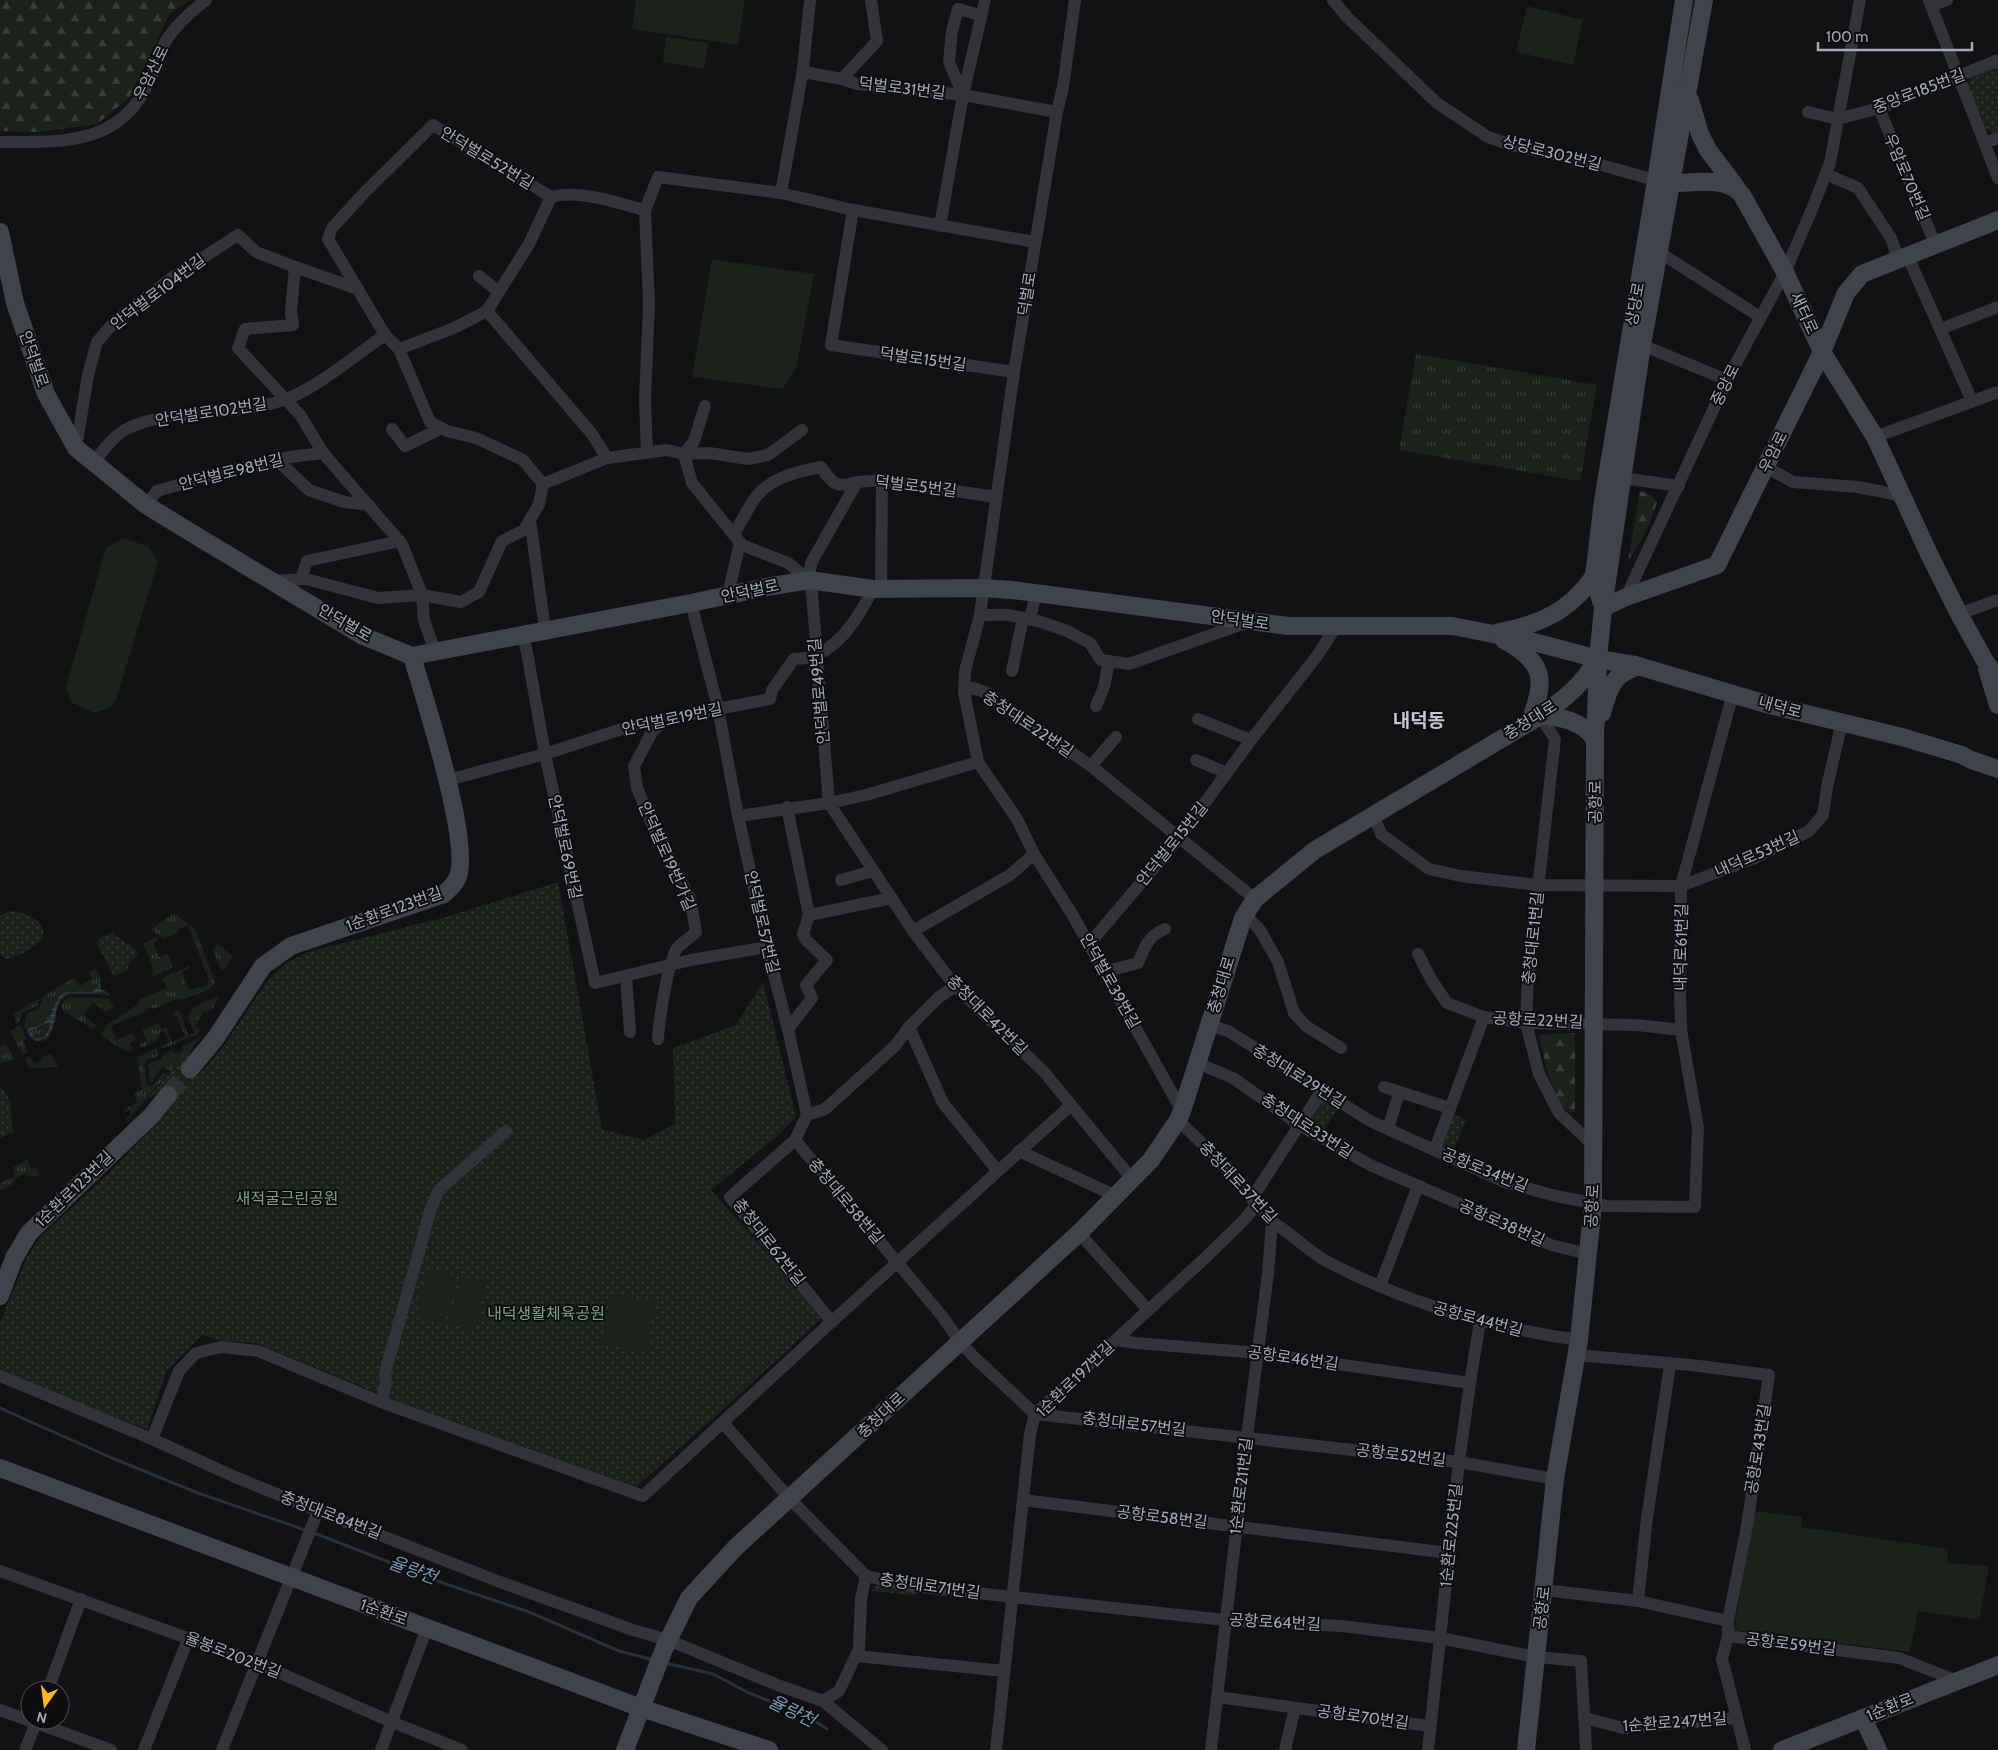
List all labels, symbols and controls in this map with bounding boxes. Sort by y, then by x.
scale bar [1818,20,1972,52]
text: 100 m [1826,28,1868,46]
street label: 우암산로 [130,42,173,104]
street label: 중앙로185번길 [1870,65,1968,117]
street label: 덕벌로31번길 [857,73,947,103]
street label: 안덕벌로52번길 [437,123,537,193]
street label: 상당로302번길 [1500,131,1604,175]
street label: 우암로70번길 [1880,131,1934,223]
street label: 안덕벌로104번길 [107,250,209,334]
street label: 덕벌로 [1014,270,1040,317]
street label: 상당로 [1622,280,1648,327]
street label: 새터로 [1786,289,1822,337]
street label: 안덕벌로 [15,328,53,390]
street label: 덕벌로15번길 [878,344,968,374]
street label: 중앙로 [1707,361,1743,409]
street label: 안덕벌로102번길 [154,394,268,430]
street label: 우암로 [1755,428,1791,476]
street label: 안덕벌로98번길 [177,450,285,494]
street label: 덕벌로5번길 [874,472,958,500]
street label: 안덕벌로 [719,576,781,606]
street label: 안덕벌로 [315,600,375,646]
street label: 안덕벌로 [1210,606,1271,634]
street label: 안덕벌로49번길 [805,637,833,745]
street label: 충청대로22번길 [979,687,1077,761]
street label: 내덕로 [1756,692,1804,722]
street label: 충청대로 [1500,696,1560,744]
street label: 안덕벌로19번길 [620,699,724,739]
district label: 내덕동 [1393,709,1445,732]
street label: 공항로 [1586,780,1605,824]
street label: 안덕벌로69번길 [545,793,585,901]
street label: 안덕벌로15번길 [1132,798,1212,890]
street label: 안덕벌로19번가길 [634,799,700,913]
street label: 내덕로53번길 [1712,827,1802,881]
street label: 안덕벌로57번길 [741,869,783,975]
street label: 1순환로123번길 [343,883,445,935]
street label: 충청대로1번길 [1519,890,1547,986]
street label: 내덕로61번길 [1671,903,1691,991]
street label: 안덕벌로39번길 [1076,930,1144,1032]
street label: 충청대로 [1203,954,1239,1016]
street label: 충청대로42번길 [943,971,1031,1059]
street label: 공항로22번길 [1492,1008,1584,1032]
street label: 충청대로29번길 [1249,1040,1349,1112]
street label: 충청대로33번길 [1258,1089,1356,1163]
street label: 충청대로37번길 [1195,1137,1281,1227]
street label: 공항로34번길 [1439,1144,1531,1196]
street label: 1순환로123번길 [31,1147,117,1231]
street label: 충청대로58번길 [804,1154,888,1248]
street label: 공항로 [1581,1183,1603,1229]
park label: 새적굴근린공원 [235,1189,339,1208]
street label: 충청대로62번길 [729,1194,809,1290]
street label: 공항로38번길 [1456,1196,1548,1250]
street label: 공항로44번길 [1431,1298,1525,1340]
park label: 내덕생활체육공원 [487,1304,605,1323]
street label: 1순환로197번길 [1032,1337,1118,1421]
street label: 공항로46번길 [1246,1342,1340,1374]
street label: 충청대로 [853,1388,909,1442]
street label: 공항로43번길 [1741,1402,1775,1496]
street label: 충청대로57번길 [1081,1408,1187,1440]
street label: 1순환로211번길 [1226,1436,1256,1536]
street label: 공항로52번길 [1355,1440,1447,1470]
street label: 1순환로225번길 [1436,1482,1466,1588]
street label: 충청대로84번길 [278,1487,384,1543]
street label: 공항로58번길 [1115,1502,1209,1532]
water label: 율량천 [386,1551,442,1590]
street label: 충청대로71번길 [878,1570,982,1602]
street label: 공항로 [1530,1585,1554,1631]
street label: 1순환로 [358,1595,411,1629]
street label: 공항로64번길 [1229,1610,1321,1634]
street label: 율봉로202번길 [182,1628,284,1682]
street label: 공항로59번길 [1745,1629,1837,1659]
north arrow [20,1680,70,1730]
street label: 1순환로 [1864,1689,1917,1725]
water label: 율량천 [765,1690,821,1733]
street label: 공항로70번길 [1316,1701,1410,1733]
text: N [35,1708,49,1728]
street label: 1순환로247번길 [1622,1709,1728,1735]

